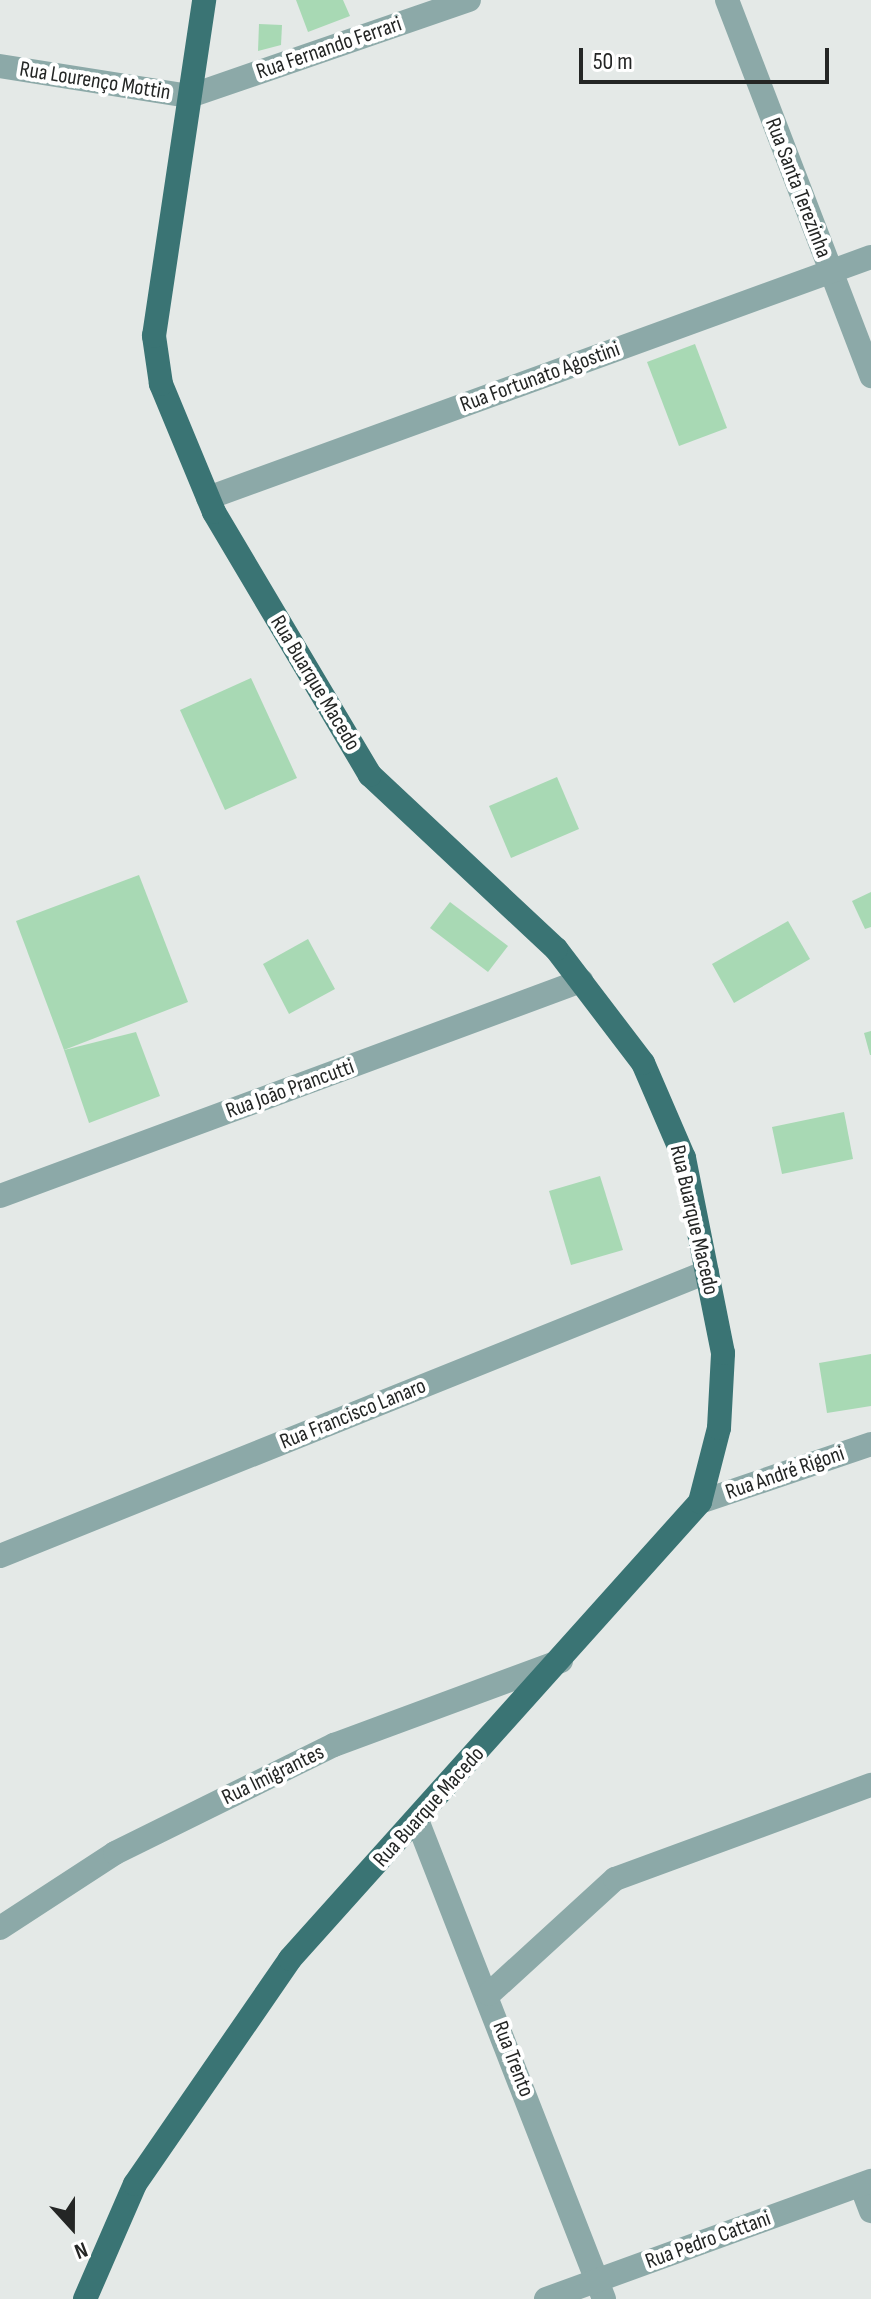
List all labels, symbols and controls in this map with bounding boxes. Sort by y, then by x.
street label: Rua Fernando Ferrari [253,11,405,85]
scale bar [583,32,833,82]
text: 50 m [593,47,633,76]
street label: Rua Lourenço Mottin [18,56,172,106]
street label: Rua Santa Terezinha [759,114,837,262]
street label: Rua Fortunato Agostini [457,336,623,418]
street label: Rua Buarque Macedo [264,611,366,755]
street label: Rua João Prancutti [222,1054,358,1124]
street label: Rua Buarque Macedo [664,1143,724,1297]
street label: Rua Francisco Lanaro [276,1373,430,1455]
street label: Rua André Rigoni [722,1440,848,1506]
street label: Rua Imigrantes [218,1739,328,1811]
street label: Rua Buarque Macedo [368,1741,490,1873]
street label: Rua Trento [487,2018,539,2100]
north arrow [32,2187,112,2267]
street label: Rua Pedro Cattani [642,2205,774,2275]
text: N [70,2235,91,2265]

